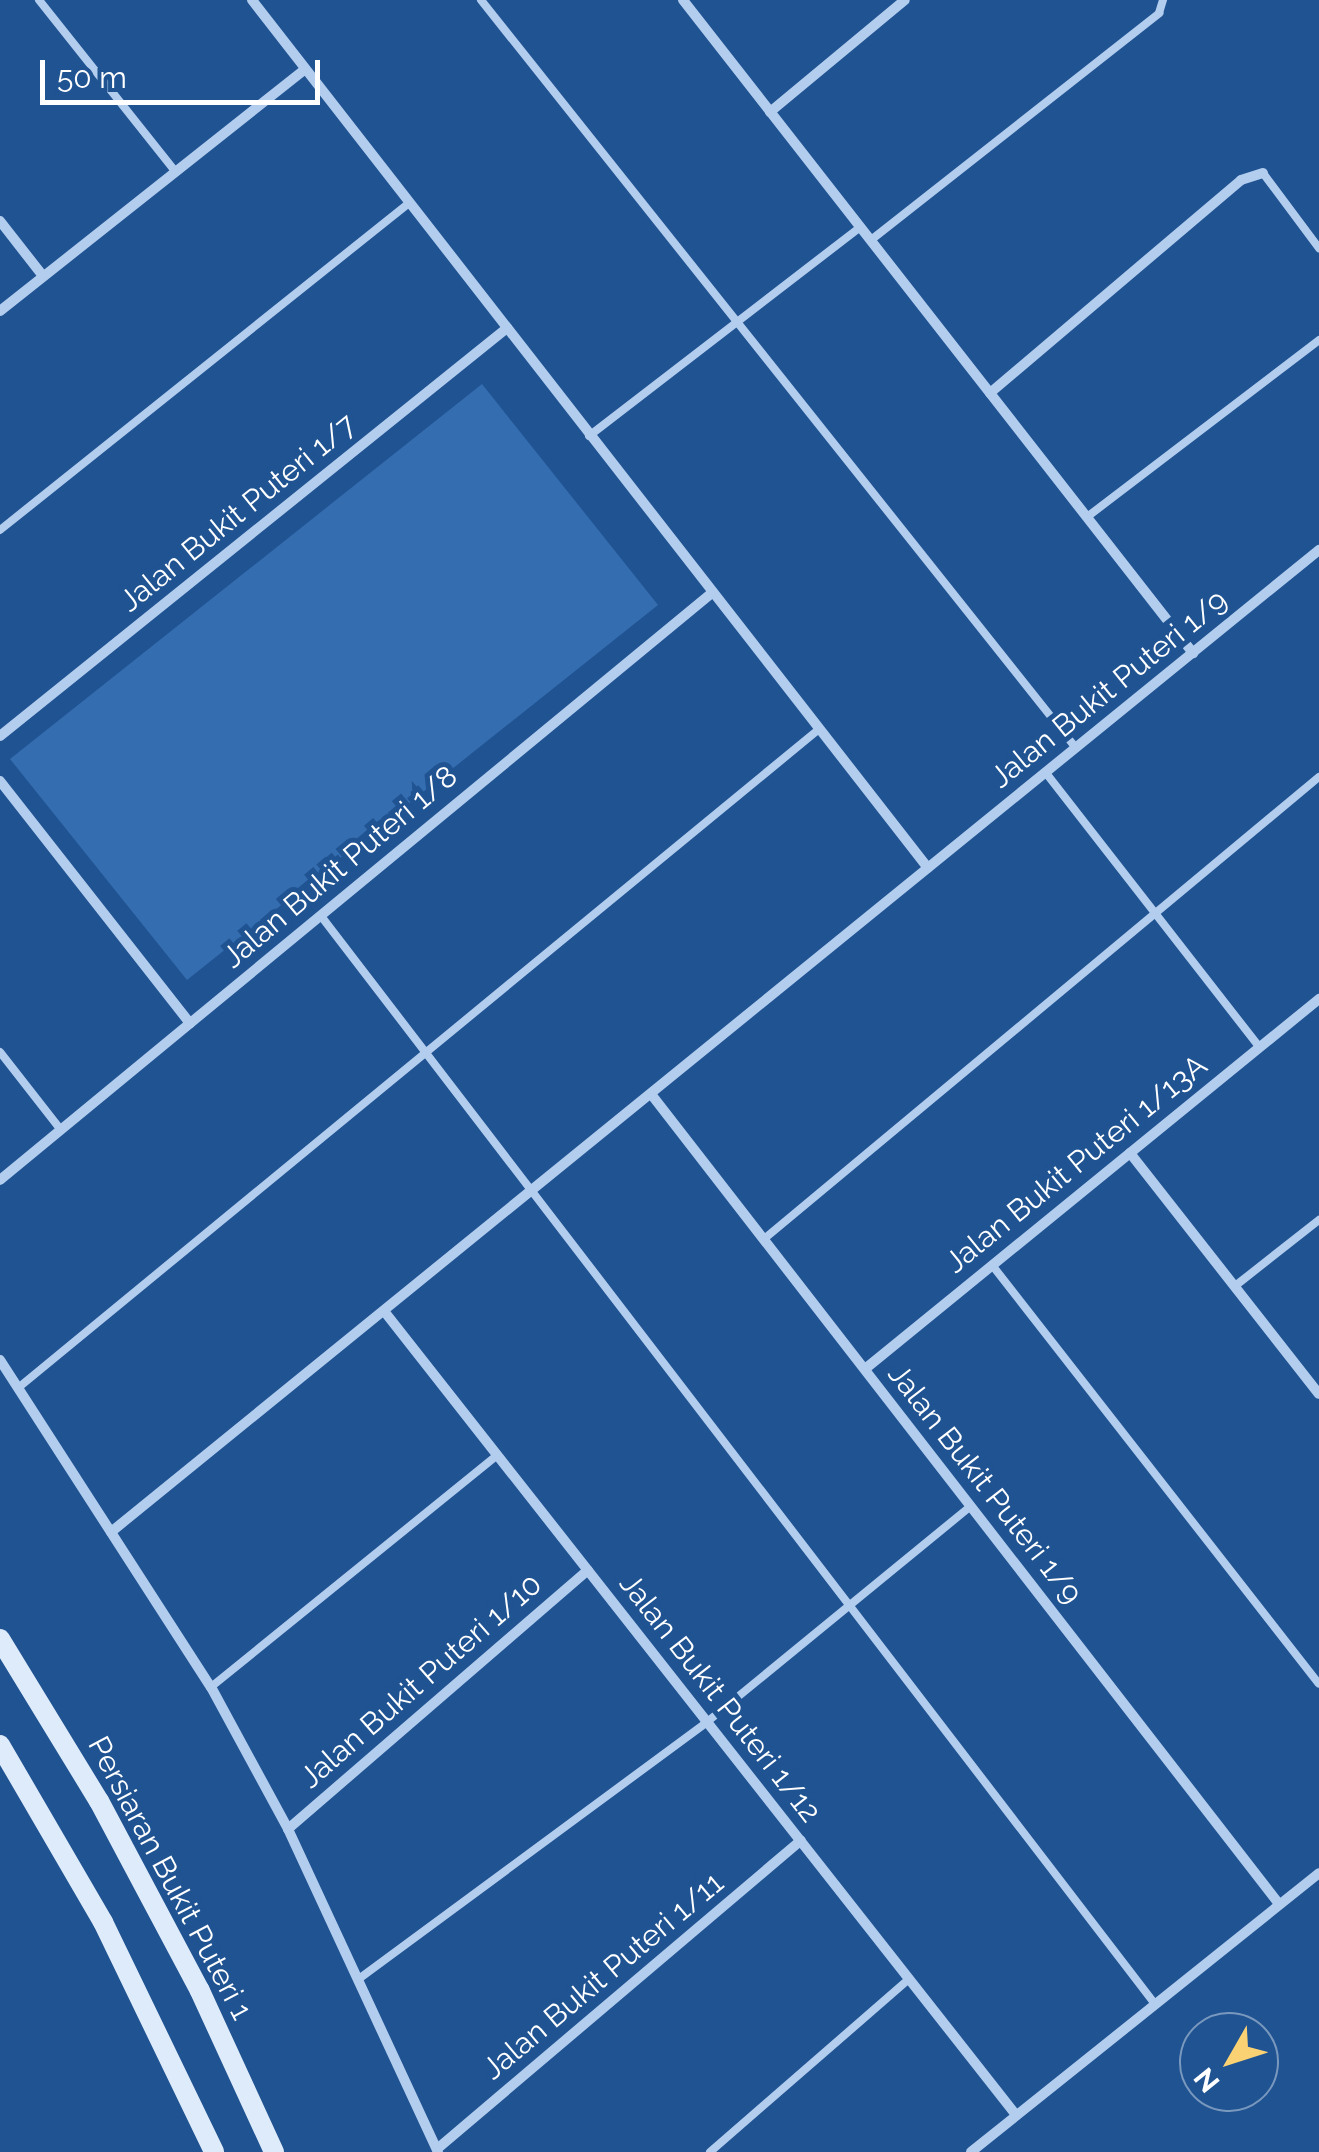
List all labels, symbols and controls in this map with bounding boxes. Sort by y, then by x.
scale bar [45,40,325,102]
text: 50 m [57,60,127,95]
street label: Jalan Bukit Puteri 1/7 [113,407,363,619]
street label: Jalan Bukit Puteri 1/9 [983,582,1235,796]
street label: Jalan Bukit Puteri 1/8 [215,758,465,976]
street label: Jalan Bukit Puteri 1/13A [938,1047,1214,1281]
street label: Jalan Bukit Puteri 1/9 [880,1357,1090,1611]
street label: Jalan Bukit Puteri 1/10 [293,1566,549,1796]
street label: Jalan Bukit Puteri 1/12 [612,1567,828,1829]
street label: Persiaran Bukit Puteri 1 [80,1730,260,2026]
street label: Jalan Bukit Puteri 1/11 [475,1865,731,2087]
north arrow [1179,2012,1279,2112]
text: N [1187,2061,1226,2099]

